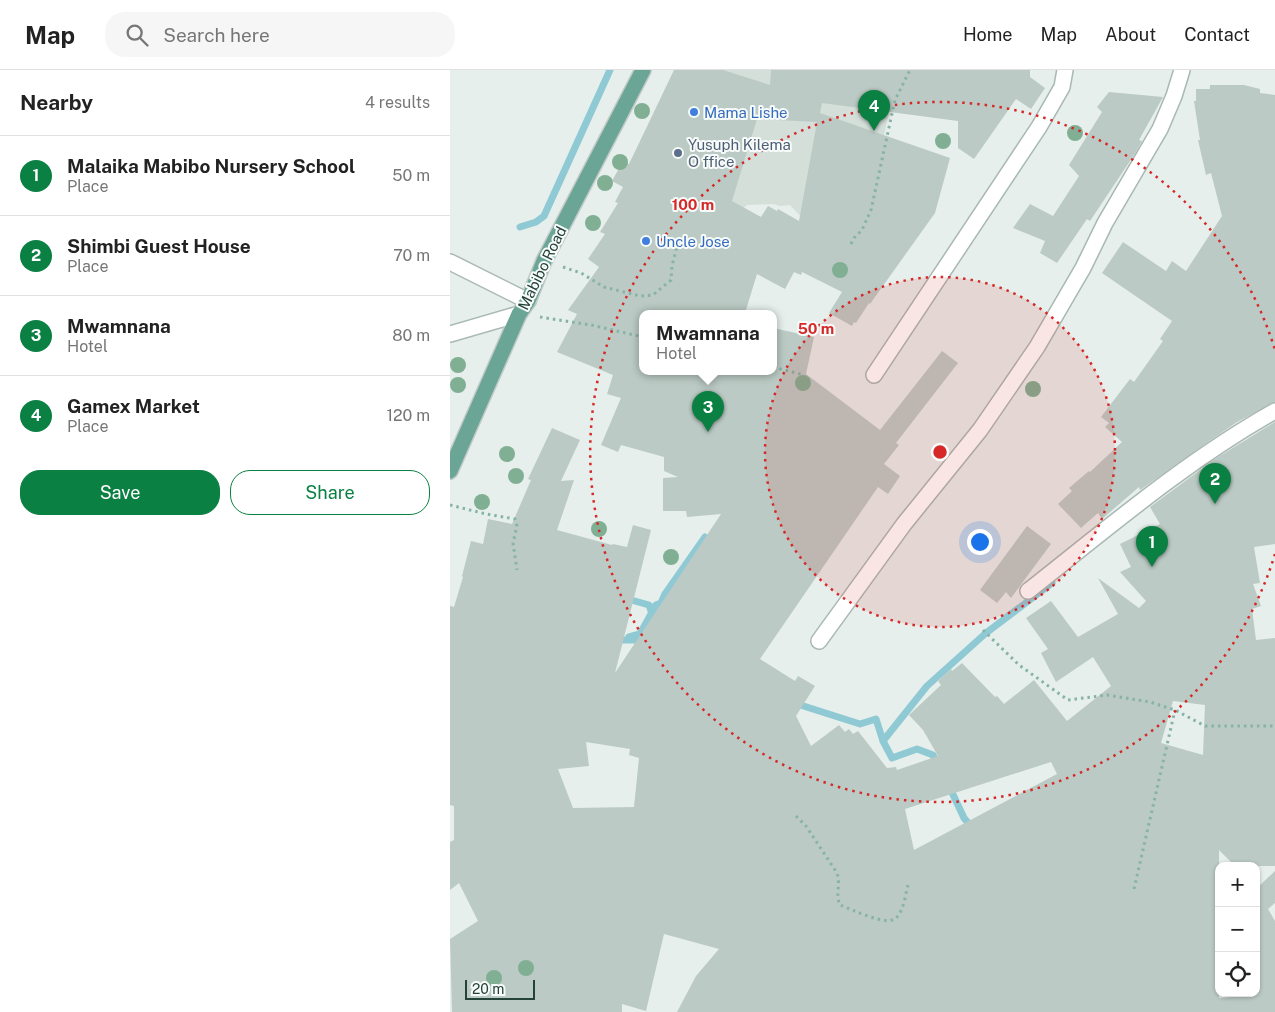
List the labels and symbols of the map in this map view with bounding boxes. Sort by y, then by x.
pin: 4 [858,90,890,131]
place label: Mama Lishe [704,104,788,121]
marker: Mama Lishe [688,106,700,118]
place label: Yusuph Kilema O ffice [688,136,791,170]
marker: Yusuph Kilema O ffice [672,147,684,159]
text: 100 m [672,196,714,213]
street label: Mabibo Road [514,223,570,313]
place label: Uncle Jose [656,233,730,250]
marker: Uncle Jose [640,235,652,247]
text: 50 m [798,320,834,337]
pin: 3 [692,391,724,432]
centre of rings [931,443,949,461]
pin: 2 [1199,463,1231,504]
pin: 1 [1136,526,1168,567]
your location [967,529,993,555]
scale bar [465,977,535,1000]

